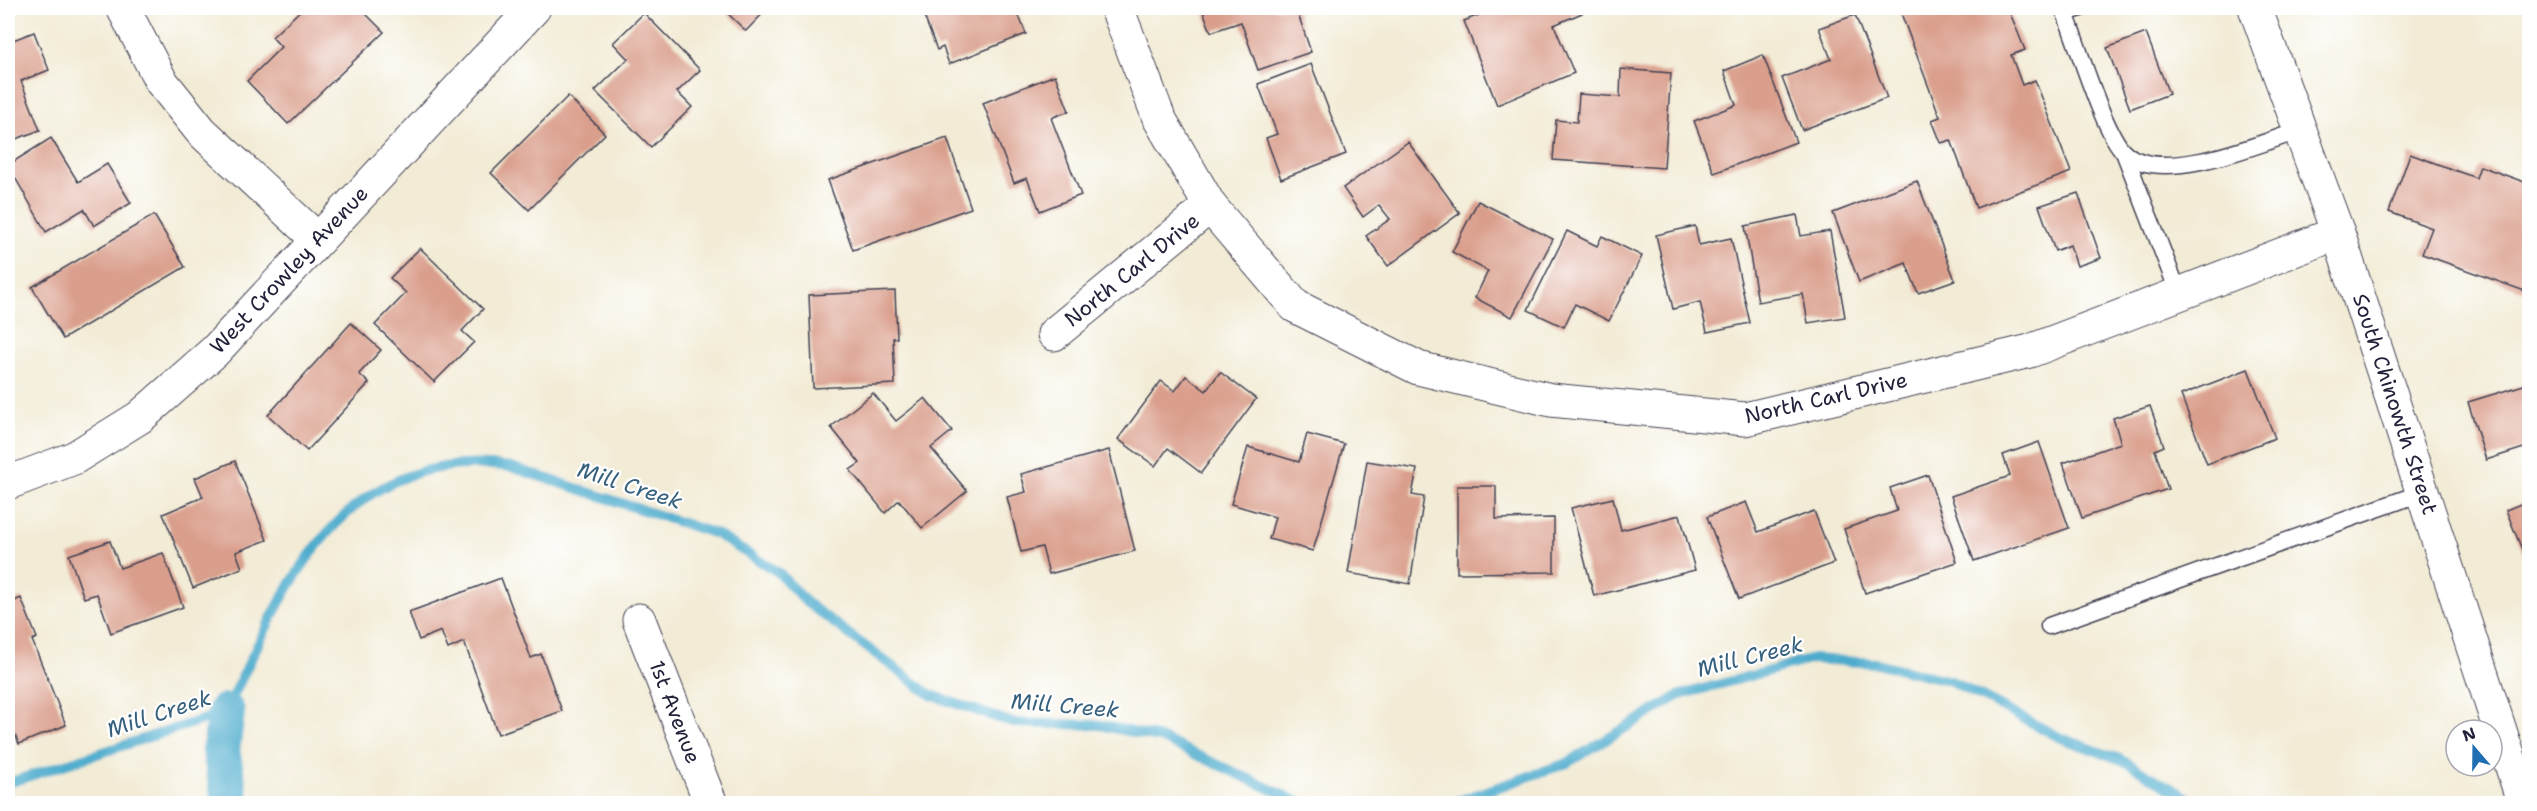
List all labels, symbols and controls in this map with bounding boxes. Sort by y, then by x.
street label: West Crowley Avenue [204,180,374,360]
street label: North Carl Drive [1059,207,1205,333]
street label: South Chinowth Street [2346,290,2444,518]
street label: North Carl Drive [1742,366,1910,430]
water label: Mill Creek [574,455,686,516]
water label: Mill Creek [1694,629,1807,684]
street label: 1st Avenue [643,656,707,768]
water label: Mill Creek [103,683,216,744]
water label: Mill Creek [1010,686,1121,725]
north arrow [2444,718,2504,778]
text: N [2459,722,2479,746]

